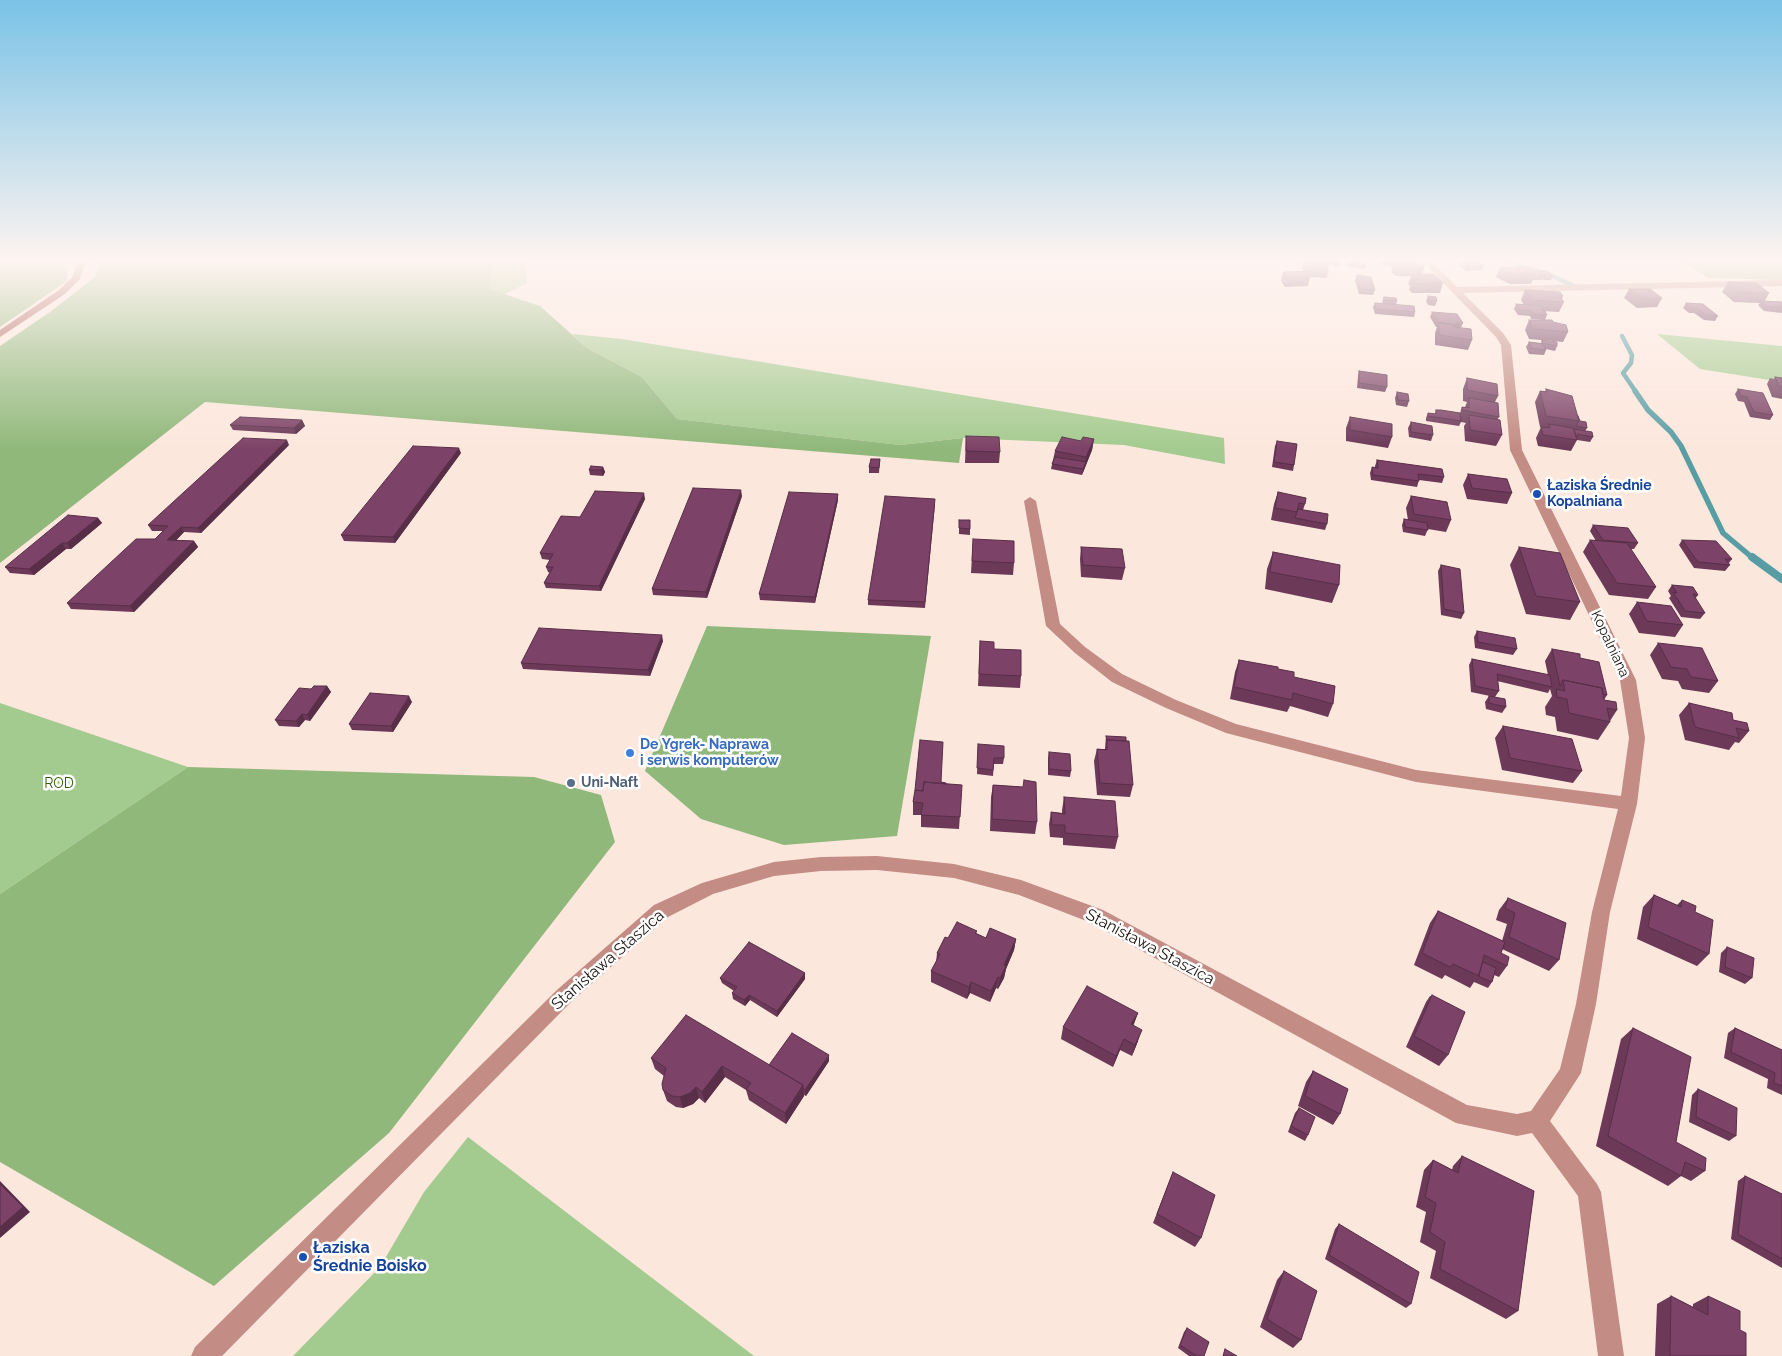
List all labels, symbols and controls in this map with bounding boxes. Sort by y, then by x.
place label: Łaziska Średnie Kopalniana [1547,478,1652,511]
marker: Łaziska Średnie Kopalniana [1531,488,1543,500]
street label: Kopalniana [1587,608,1633,680]
place label: De Ygrek- Naprawa i serwis komputerów [640,737,779,770]
marker: De Ygrek- Naprawa i serwis komputerów [624,747,636,759]
place label: Uni-Naft [581,775,638,791]
park label: ROD [44,776,74,792]
marker: Uni-Naft [565,777,577,789]
street label: Stanisława Staszica [1082,905,1218,989]
street label: Stanisława Staszica [548,906,668,1014]
place label: Łaziska Średnie Boisko [313,1238,427,1276]
marker: Łaziska Średnie Boisko [297,1251,309,1263]

